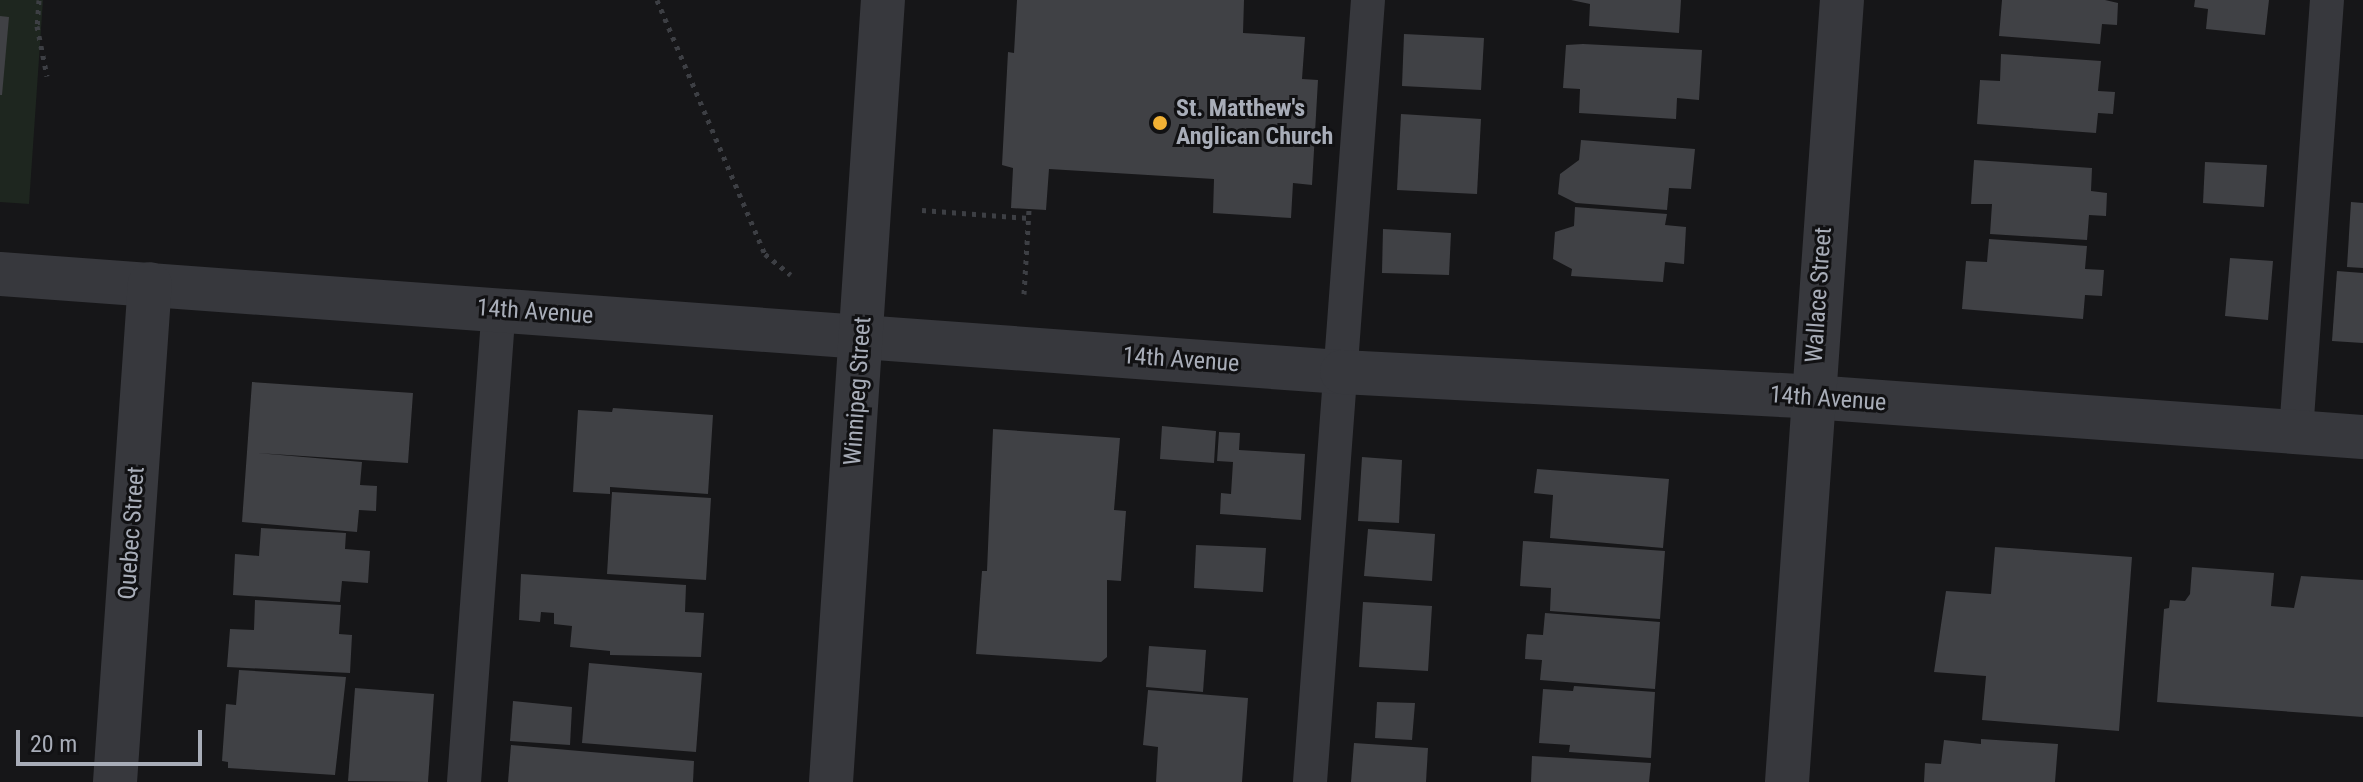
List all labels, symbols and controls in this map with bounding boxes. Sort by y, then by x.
place label: St. Matthew's Anglican Church [1176,95,1333,151]
marker: St. Matthew's Anglican Church [1151,114,1169,132]
street label: Wallace Street [1800,226,1838,364]
street label: 14th Avenue [476,294,594,330]
street label: Winnipeg Street [838,316,878,466]
street label: 14th Avenue [1122,342,1240,378]
street label: 14th Avenue [1769,381,1887,417]
street label: Quebec Street [113,466,151,600]
scale bar [20,714,206,764]
text: 20 m [30,730,77,758]

